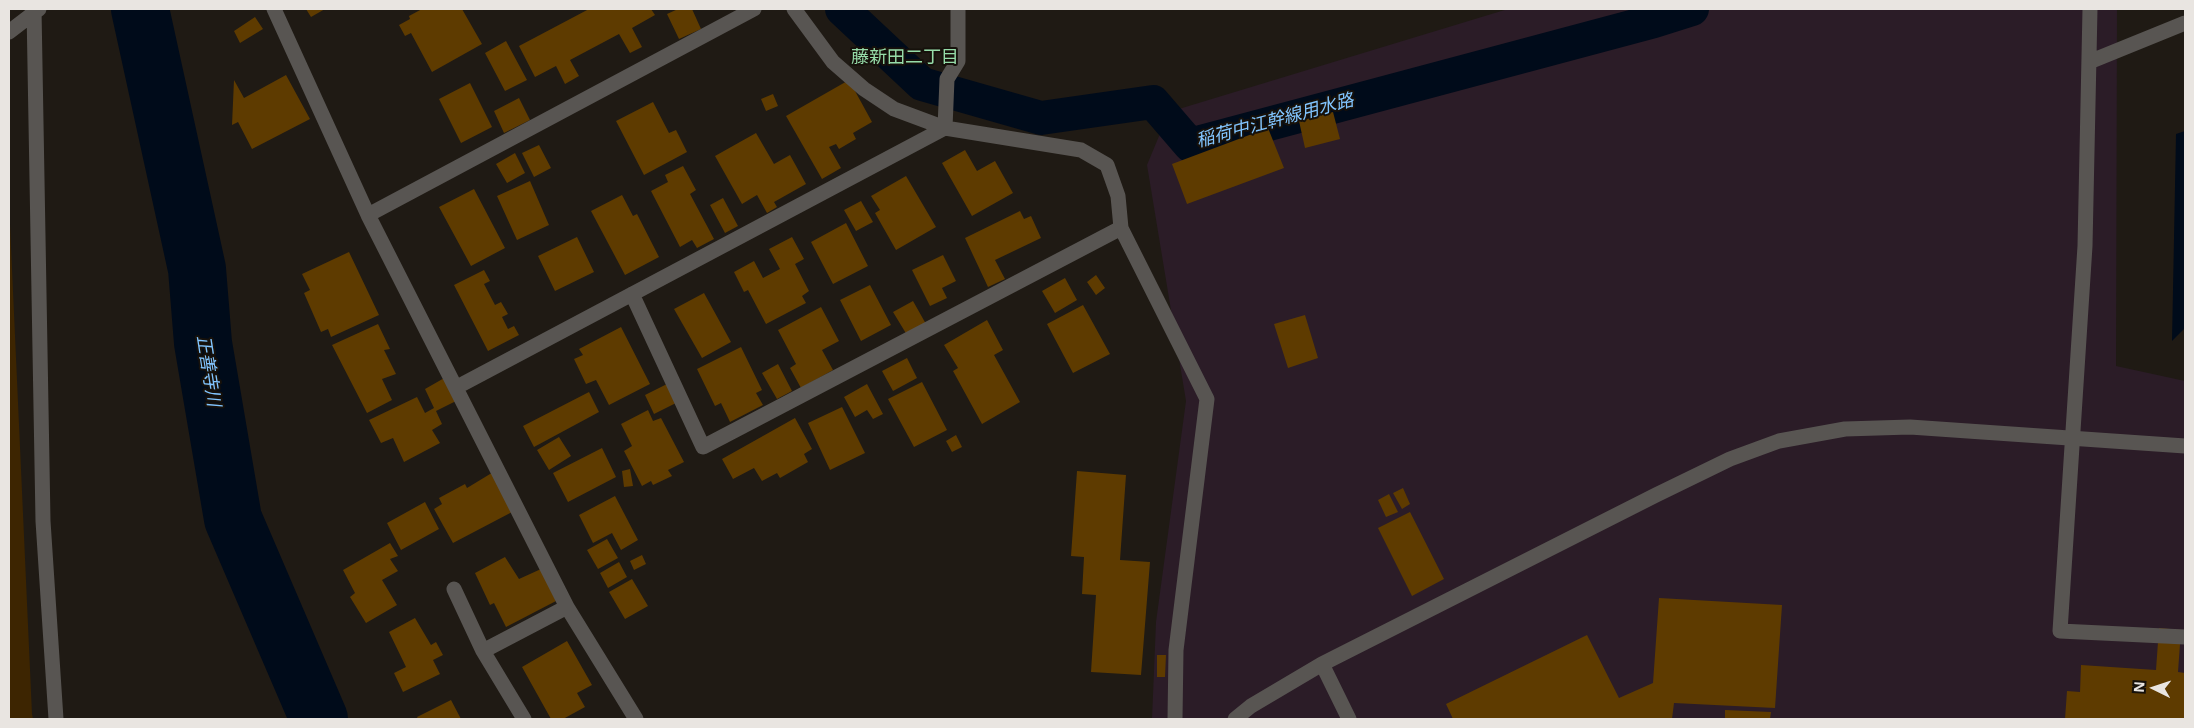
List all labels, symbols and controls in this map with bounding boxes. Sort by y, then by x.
district label: 藤新田二丁目 [851,47,959,69]
water label: 稲荷中江幹線用水路 [1194,90,1356,152]
water label: 正善寺川 [192,334,224,408]
north arrow [2129,663,2179,713]
text: N [2129,681,2148,693]

